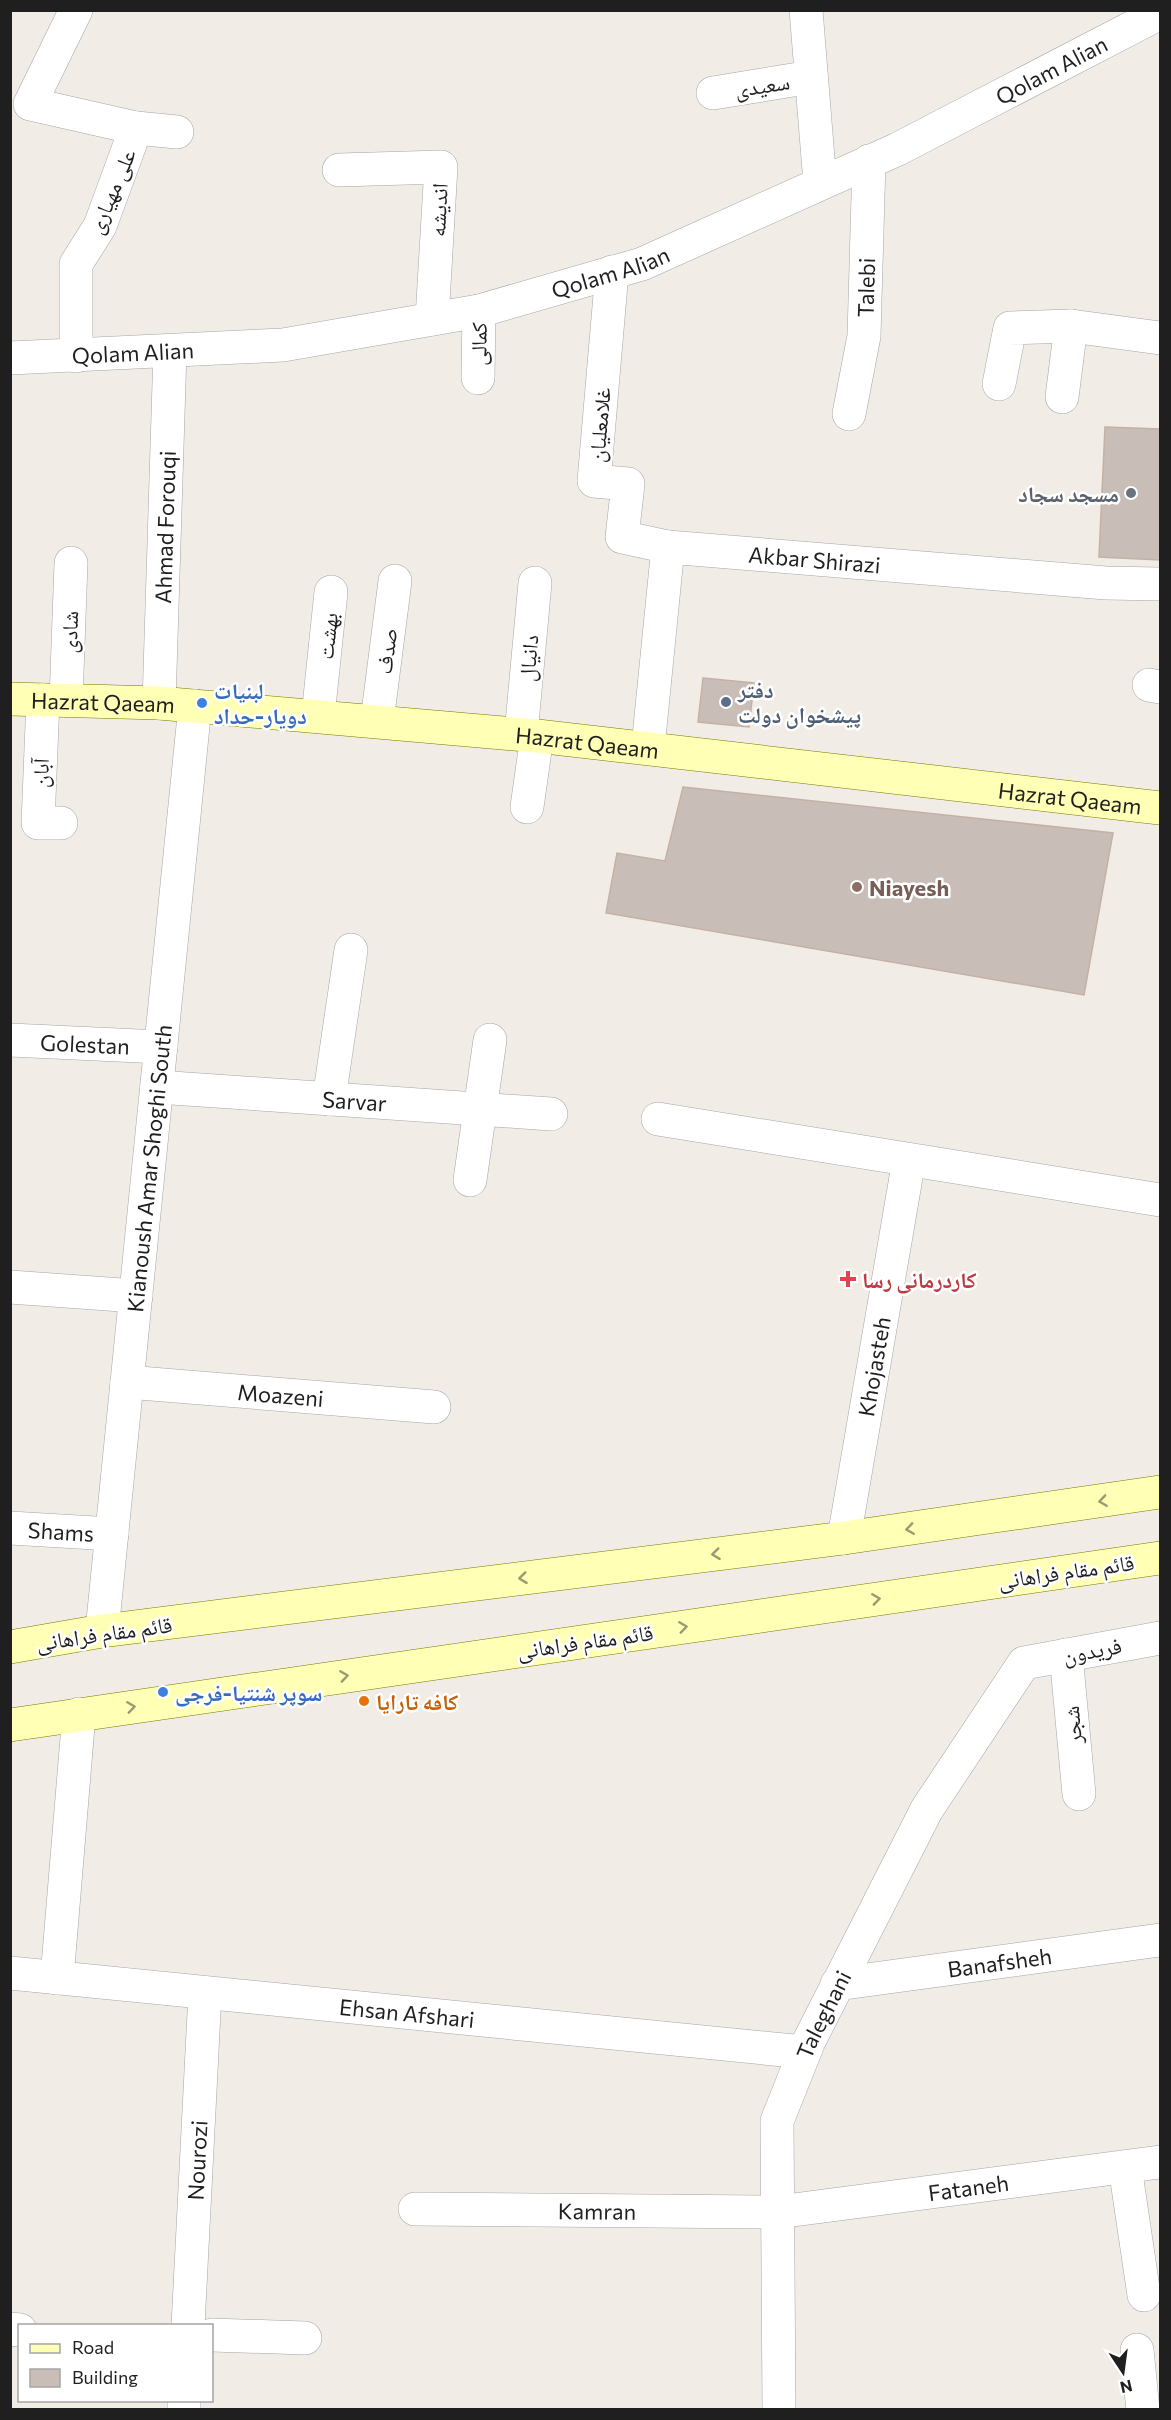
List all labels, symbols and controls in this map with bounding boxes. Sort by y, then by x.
street label: Qolam Alian [991,29,1112,110]
street label: سعیدی [732,67,792,104]
street label: علی مهیاری [81,144,142,238]
street label: اندیشه [423,182,453,238]
street label: Qolam Alian [548,240,673,303]
street label: Talebi [851,257,880,318]
street label: کمالی [464,322,493,366]
street label: Qolam Alian [71,336,195,369]
street label: غلامعلیان [582,386,617,464]
street label: Ahmad Forouqi [149,450,180,604]
place label: مسجد سجاد [1018,480,1119,507]
marker: مسجد سجاد [1124,486,1138,500]
street label: Akbar Shirazi [747,540,882,578]
street label: شادی [55,610,84,654]
street label: بهشت [311,611,343,661]
street label: صدف [370,626,402,676]
street label: دانیال [513,633,544,683]
place label: دفتر پیشخوان دولت [737,676,861,729]
place label: لبنیات دویار-حداد [214,677,307,729]
street label: Hazrat Qaeam [31,686,176,718]
marker: دفتر پیشخوان دولت [719,695,733,709]
marker: لبنیات دویار-حداد [195,696,209,710]
street label: Hazrat Qaeam [514,721,660,763]
street label: آبان [26,757,55,788]
street label: Hazrat Qaeam [997,776,1143,819]
place label: Niayesh [869,874,949,901]
marker: Niayesh [850,880,864,894]
street label: Kianoush Amar Shoghi South [121,1023,176,1313]
street label: Golestan [40,1028,130,1059]
street label: Sarvar [321,1085,388,1116]
place label: کاردرمانی رسا [862,1266,977,1294]
marker: کاردرمانی رسا [839,1270,857,1288]
street label: Khojasteh [852,1315,895,1418]
street label: Moazeni [236,1378,325,1411]
one-way arrow [1098,1494,1107,1506]
street label: Shams [27,1516,95,1546]
one-way arrow [905,1522,914,1534]
one-way arrow [712,1548,721,1560]
street label: قائم مقام فراهانی [996,1548,1136,1596]
one-way arrow [518,1572,527,1584]
one-way arrow [871,1593,880,1605]
street label: قائم مقام فراهانی [34,1610,174,1658]
street label: قائم مقام فراهانی [515,1618,655,1666]
one-way arrow [678,1621,687,1633]
street label: فریدون [1060,1631,1124,1670]
one-way arrow [340,1670,349,1682]
place label: سوپر شنتیا-فرجی [175,1679,323,1707]
marker: سوپر شنتیا-فرجی [156,1685,170,1699]
place label: کافه تارایا [376,1688,458,1715]
marker: کافه تارایا [357,1694,371,1708]
one-way arrow [126,1701,135,1713]
street label: شجر [1057,1705,1087,1746]
street label: Banafsheh [946,1941,1053,1982]
street label: Taleghani [790,1966,856,2063]
street label: Ehsan Afshari [338,1992,476,2033]
street label: Nourozi [181,2119,212,2201]
street label: Fataneh [926,2168,1010,2206]
street label: Kamran [558,2197,636,2224]
legend [18,2324,213,2402]
text: Road [72,2336,114,2358]
north arrow [1093,2342,1153,2402]
text: Building [72,2366,138,2388]
text: N [1119,2376,1134,2398]

